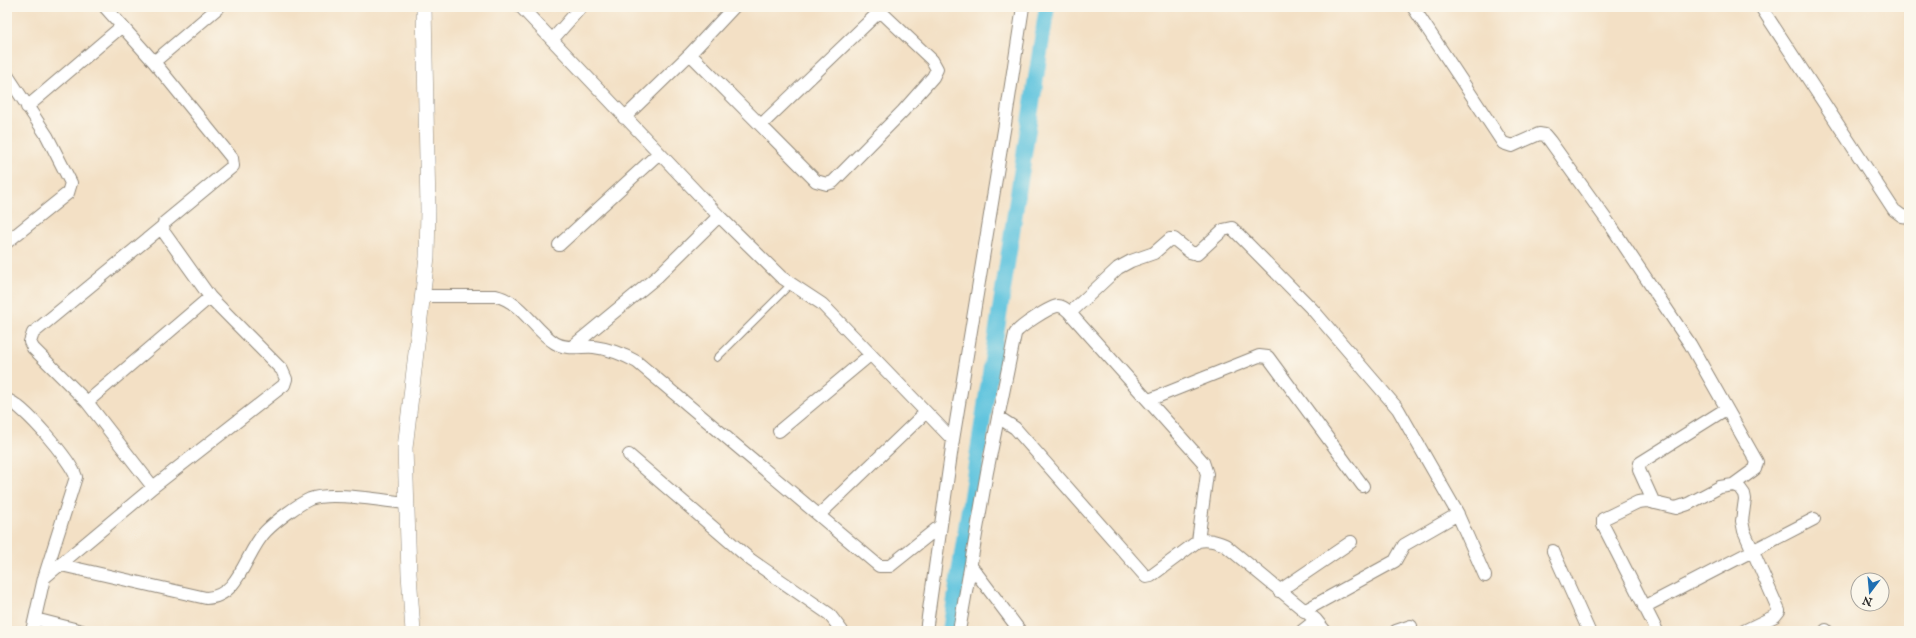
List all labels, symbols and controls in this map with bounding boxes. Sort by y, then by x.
north arrow [1850,572,1890,612]
text: N [1861,592,1875,609]

